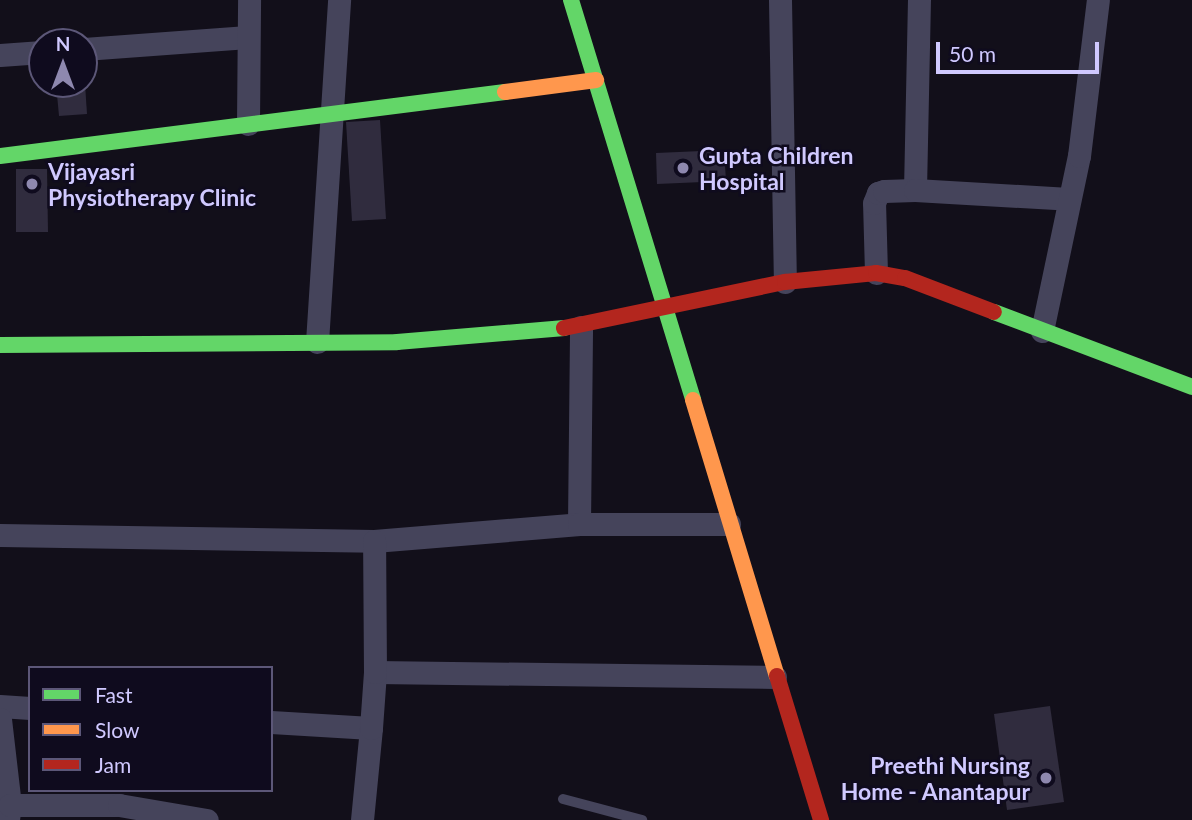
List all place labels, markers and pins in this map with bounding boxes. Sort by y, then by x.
place label: Gupta Children Hospital [699,141,854,195]
place label: Vijayasri Physiotherapy Clinic [48,157,257,211]
marker: Gupta Children Hospital [673,158,693,178]
marker: Vijayasri Physiotherapy Clinic [22,174,42,194]
place label: Preethi Nursing Home - Anantapur [840,751,1030,805]
marker: Preethi Nursing Home - Anantapur [1036,768,1056,788]

